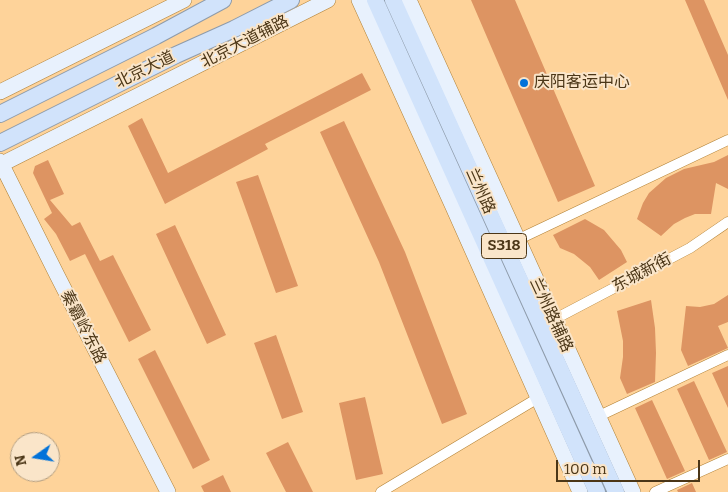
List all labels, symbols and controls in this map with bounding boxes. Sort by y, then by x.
street label: 北京大道辅路 [198,12,292,72]
street label: 北京大道 [112,47,178,93]
place label: 庆阳客运中心 [534,73,630,93]
marker: 庆阳客运中心 [518,77,530,89]
street label: 兰州路 [461,165,499,217]
road number: S318 [482,234,526,258]
street label: 东城新街 [609,250,675,296]
street label: 兰州路辅路 [525,275,577,355]
street label: 秦霸岭东路 [56,287,110,367]
north arrow [10,432,60,482]
scale bar [558,450,702,482]
text: N [11,453,30,467]
text: 100 m [564,460,607,478]

